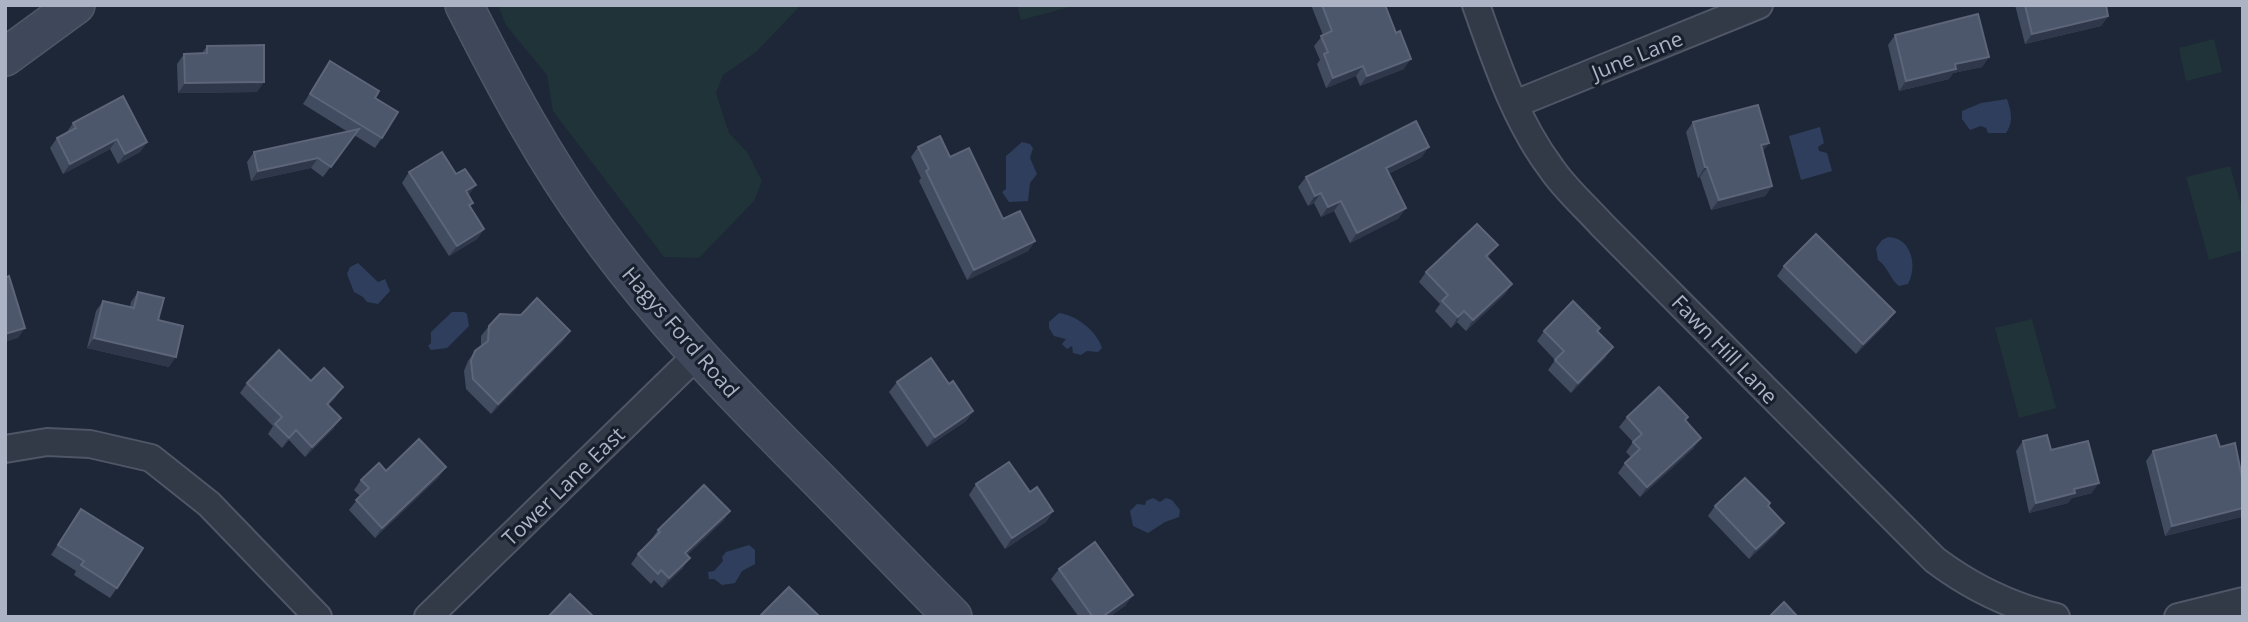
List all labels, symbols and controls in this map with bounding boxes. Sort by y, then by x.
street label: June Lane [1585,24,1687,87]
street label: Hagys Ford Road [616,261,746,403]
street label: Fawn Hill Lane [1666,288,1784,410]
street label: Tower Lane East [496,420,630,552]

